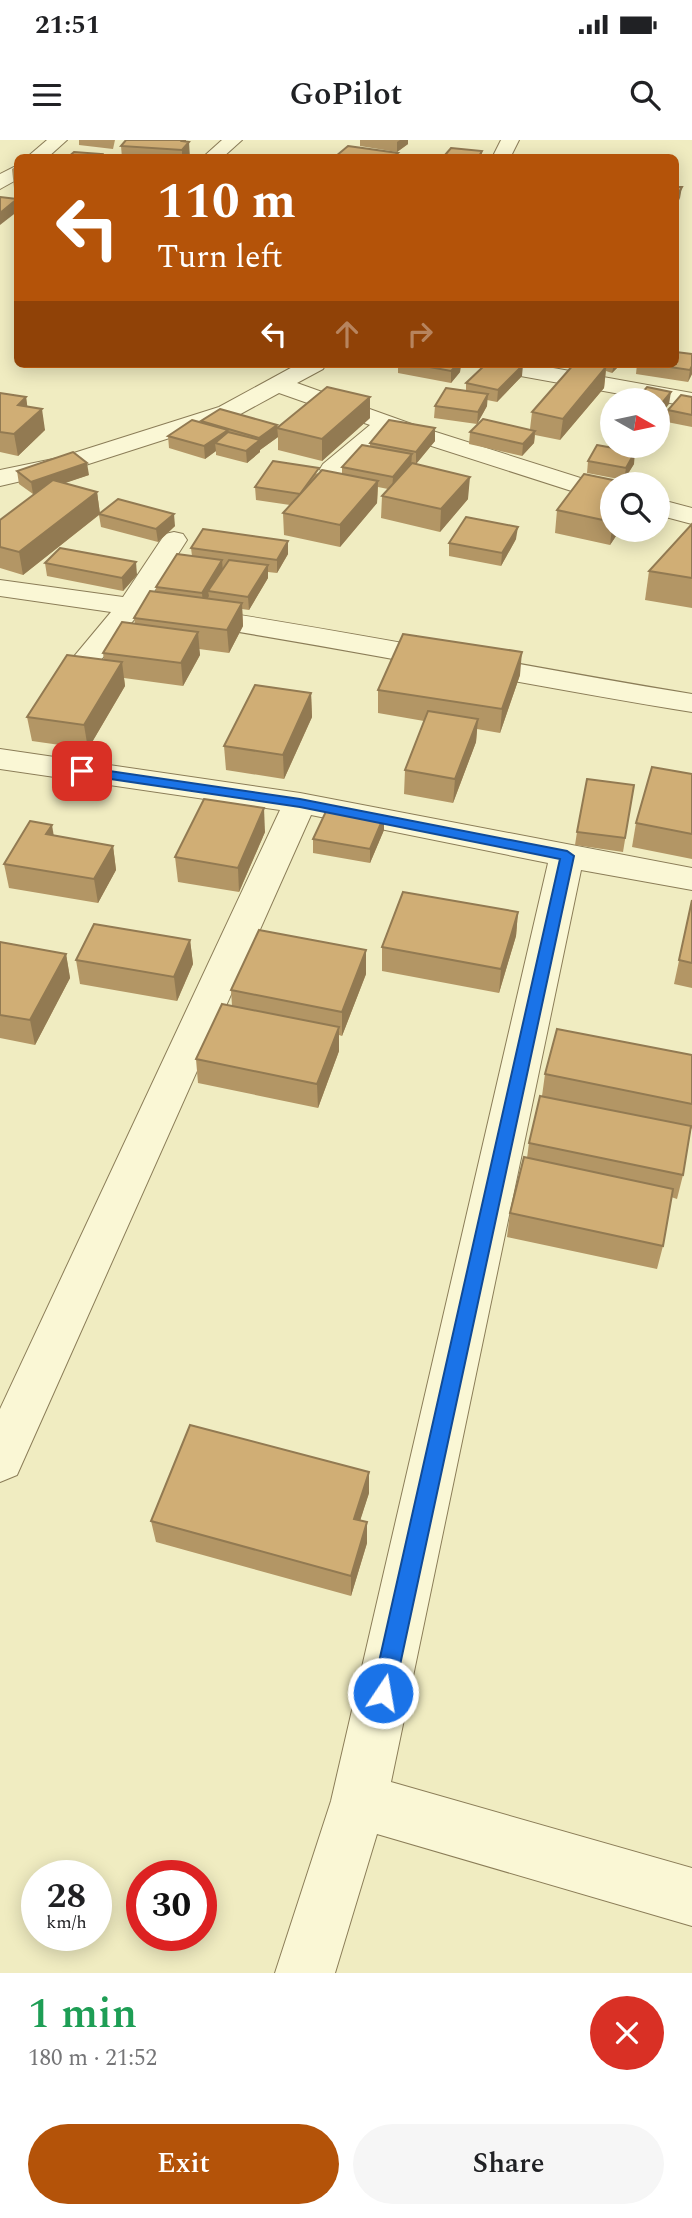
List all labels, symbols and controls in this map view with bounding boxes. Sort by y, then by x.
text: 21:51 [35,5,100,45]
text: GoPilot [289,70,403,119]
icon: menu [28,76,66,114]
icon: search [626,76,664,114]
text: 110 m [157,165,296,240]
icon: left [42,182,133,273]
text: Turn left [157,233,283,282]
icon: left [255,315,293,353]
icon: ahead [328,315,366,353]
icon: right [401,315,439,353]
north arrow [600,388,670,458]
map controls [600,388,670,542]
button: search [600,472,670,542]
pin [52,741,112,801]
icon: arrive [63,752,101,790]
position arrow [346,1656,420,1730]
speed limit sign: 30 [126,1860,217,1951]
text: 28 [47,1870,86,1923]
text: km/h [46,1909,87,1936]
text: 1 min [28,1983,137,2046]
button: close [590,1996,664,2070]
text: 180 m · 21:52 [28,2041,157,2076]
button: Exit [28,2124,339,2204]
button: Share [353,2124,664,2204]

